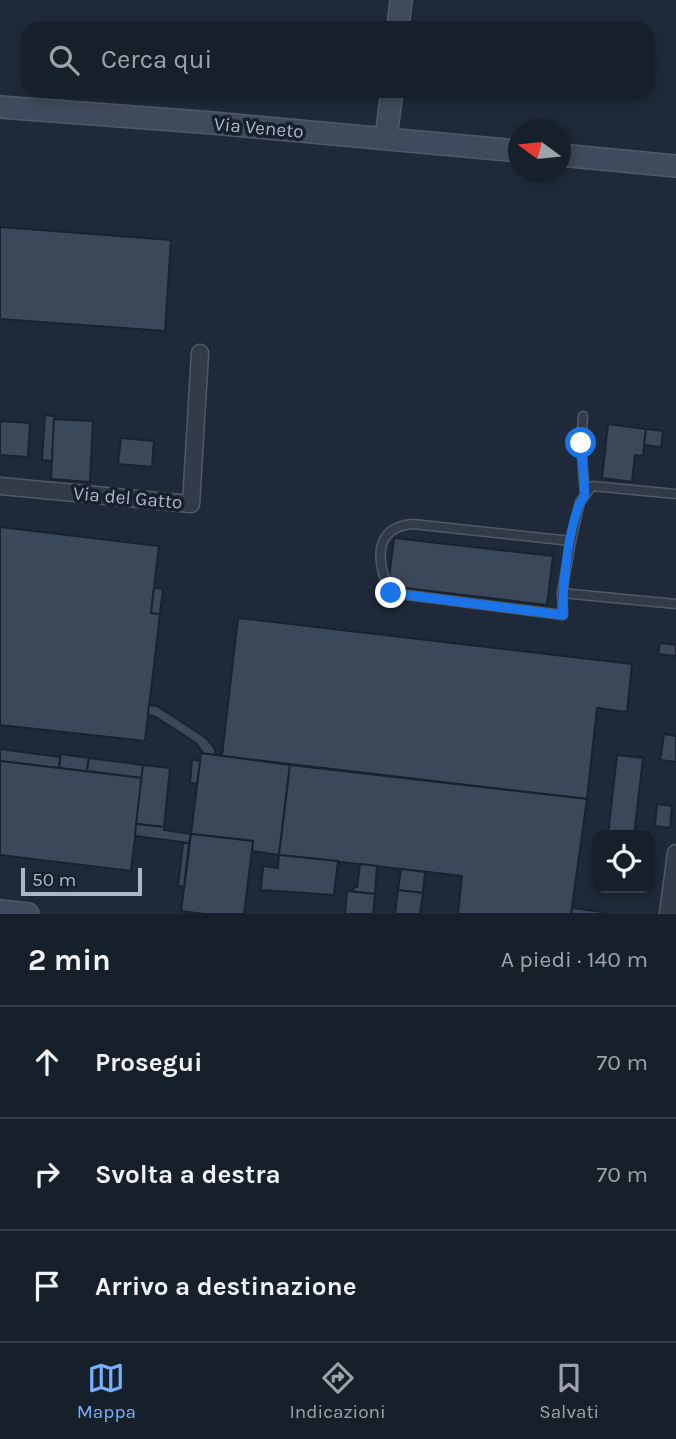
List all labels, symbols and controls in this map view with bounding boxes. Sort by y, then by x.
search box [21,21,655,98]
icon: search [45,41,83,79]
text: Cerca qui [101,44,212,75]
street label: Via Veneto [213,113,305,143]
north arrow [508,119,571,182]
route start [565,427,596,458]
street label: Via del Gatto [72,482,183,514]
route end [375,577,406,608]
map controls [592,830,655,893]
button: locate [592,830,655,893]
scale bar [21,865,142,897]
text: 50 m [32,869,76,891]
text: 2 min [28,942,111,978]
text: A piedi · 140 m [501,946,648,973]
icon: ahead [28,1043,66,1081]
text: Prosegui [95,1047,202,1078]
text: 70 m [597,1049,648,1076]
icon: right [28,1155,66,1193]
text: Svolta a destra [95,1159,281,1190]
text: 70 m [597,1161,648,1188]
icon: arrive [28,1267,66,1305]
text: Arrivo a destinazione [95,1271,357,1302]
tab: Mappa [77,1359,136,1423]
tab: Indicazioni [289,1359,386,1423]
tab: Salvati [539,1359,599,1423]

